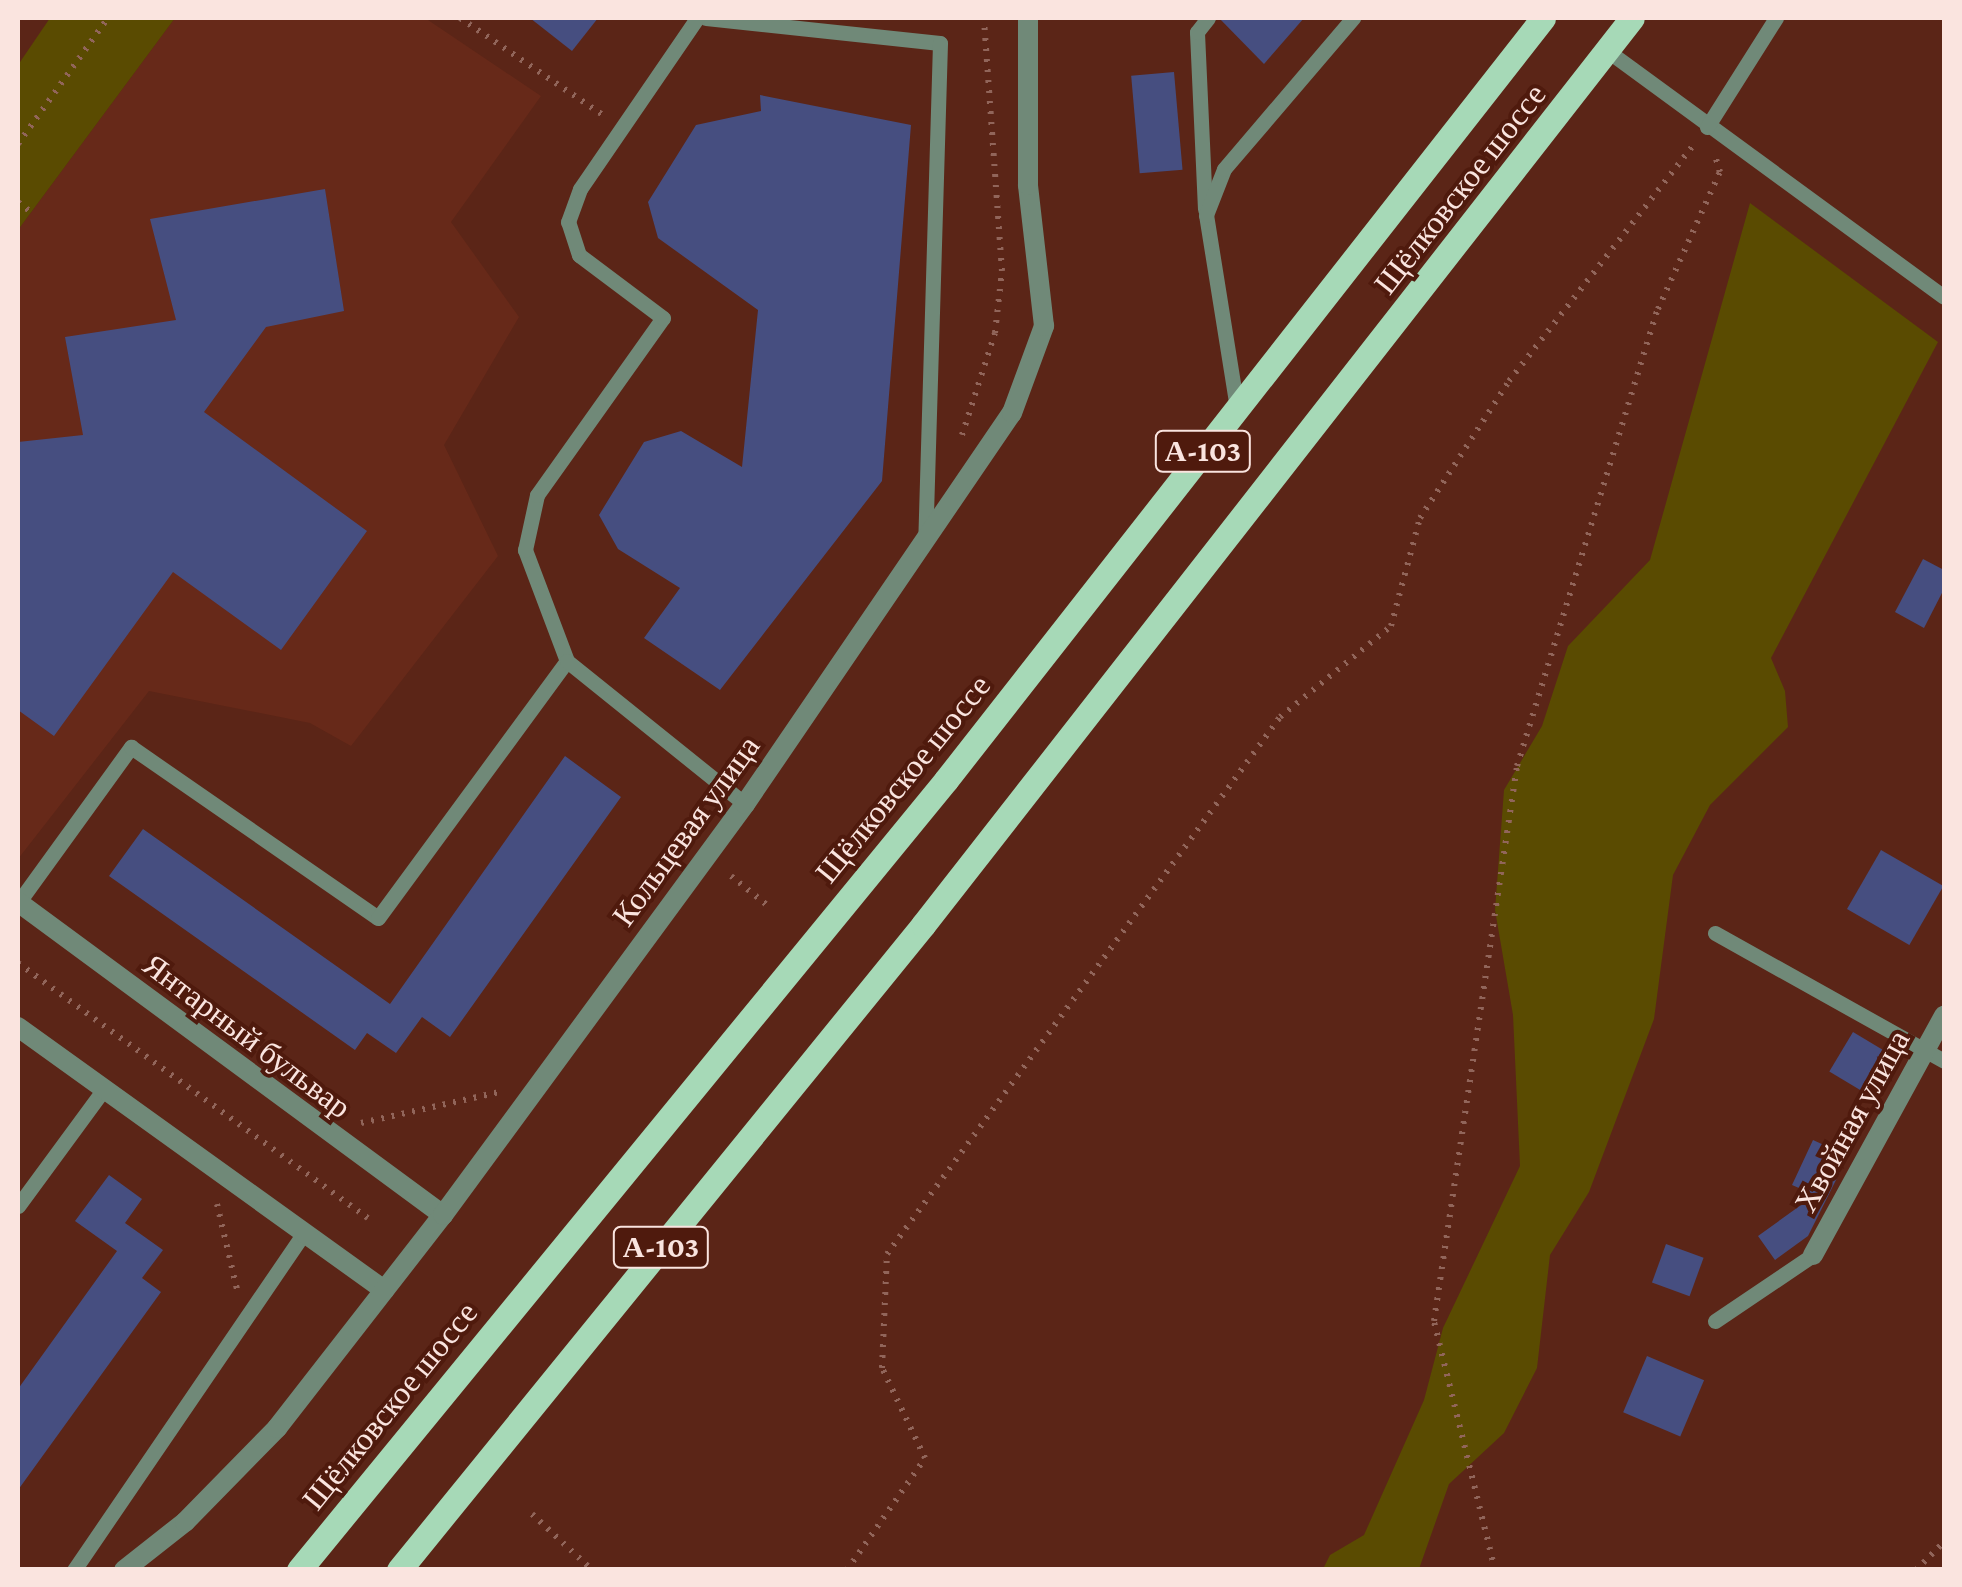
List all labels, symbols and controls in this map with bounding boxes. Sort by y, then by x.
street label: Щёлковское шоссе [1366,76,1554,302]
road number: А-103 [1153,426,1253,476]
street label: Щёлковское шоссе [807,667,999,891]
street label: Кольцевая улица [604,728,768,934]
street label: Янтарный бульвар [136,945,358,1127]
street label: Хвойная улица [1786,1023,1918,1219]
road number: А-103 [611,1222,711,1272]
street label: Щёлковское шоссе [294,1294,486,1518]

